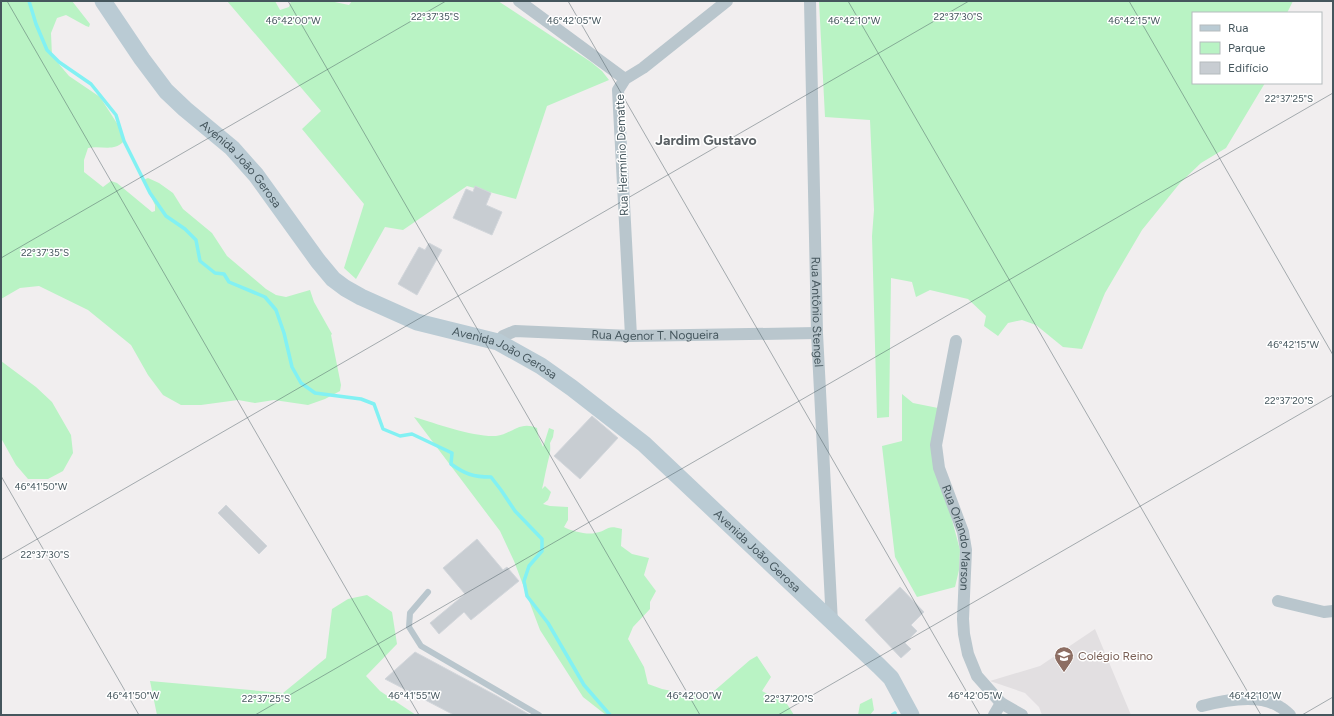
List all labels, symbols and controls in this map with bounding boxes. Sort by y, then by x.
text: 22°37'35"S [411,10,459,23]
text: 22°37'30"S [934,10,982,23]
legend [1192,12,1322,84]
text: 46°42'00"W [266,14,321,27]
text: 46°42'05"W [547,14,602,27]
text: 46°42'10"W [828,14,881,27]
text: 46°42'15"W [1108,14,1160,27]
text: Rua [1228,21,1248,35]
text: Parque [1228,41,1266,55]
text: Edifício [1228,61,1268,75]
text: 22°37'25"S [1265,92,1313,105]
street label: Rua Hermínio Dematte [613,93,631,216]
street label: Avenida João Gerosa [197,118,284,210]
district label: Jardim Gustavo [655,132,757,149]
text: 22°37'35"S [21,246,69,259]
street label: Rua Antônio Stengel [808,257,826,367]
street label: Avenida João Gerosa [451,324,560,382]
street label: Rua Agenor T. Nogueira [591,327,719,343]
text: 46°42'15"W [1267,338,1319,351]
text: 22°37'20"S [1264,394,1314,407]
text: 46°41'50"W [15,480,68,493]
street label: Rua Orlando Marson [939,483,973,591]
street label: Avenida João Gerosa [711,507,803,595]
text: 22°37'30"S [21,548,69,561]
school or university icon: Colégio Reino [1053,645,1075,673]
place label: Colégio Reino [1078,649,1153,663]
text: 46°41'50"W [107,689,160,702]
text: 46°41'55"W [388,689,440,702]
text: 46°42'00"W [667,689,722,702]
text: 46°42'05"W [948,689,1003,702]
text: 46°42'10"W [1229,689,1282,702]
text: 22°37'25"S [242,692,290,705]
text: 22°37'20"S [764,692,814,705]

